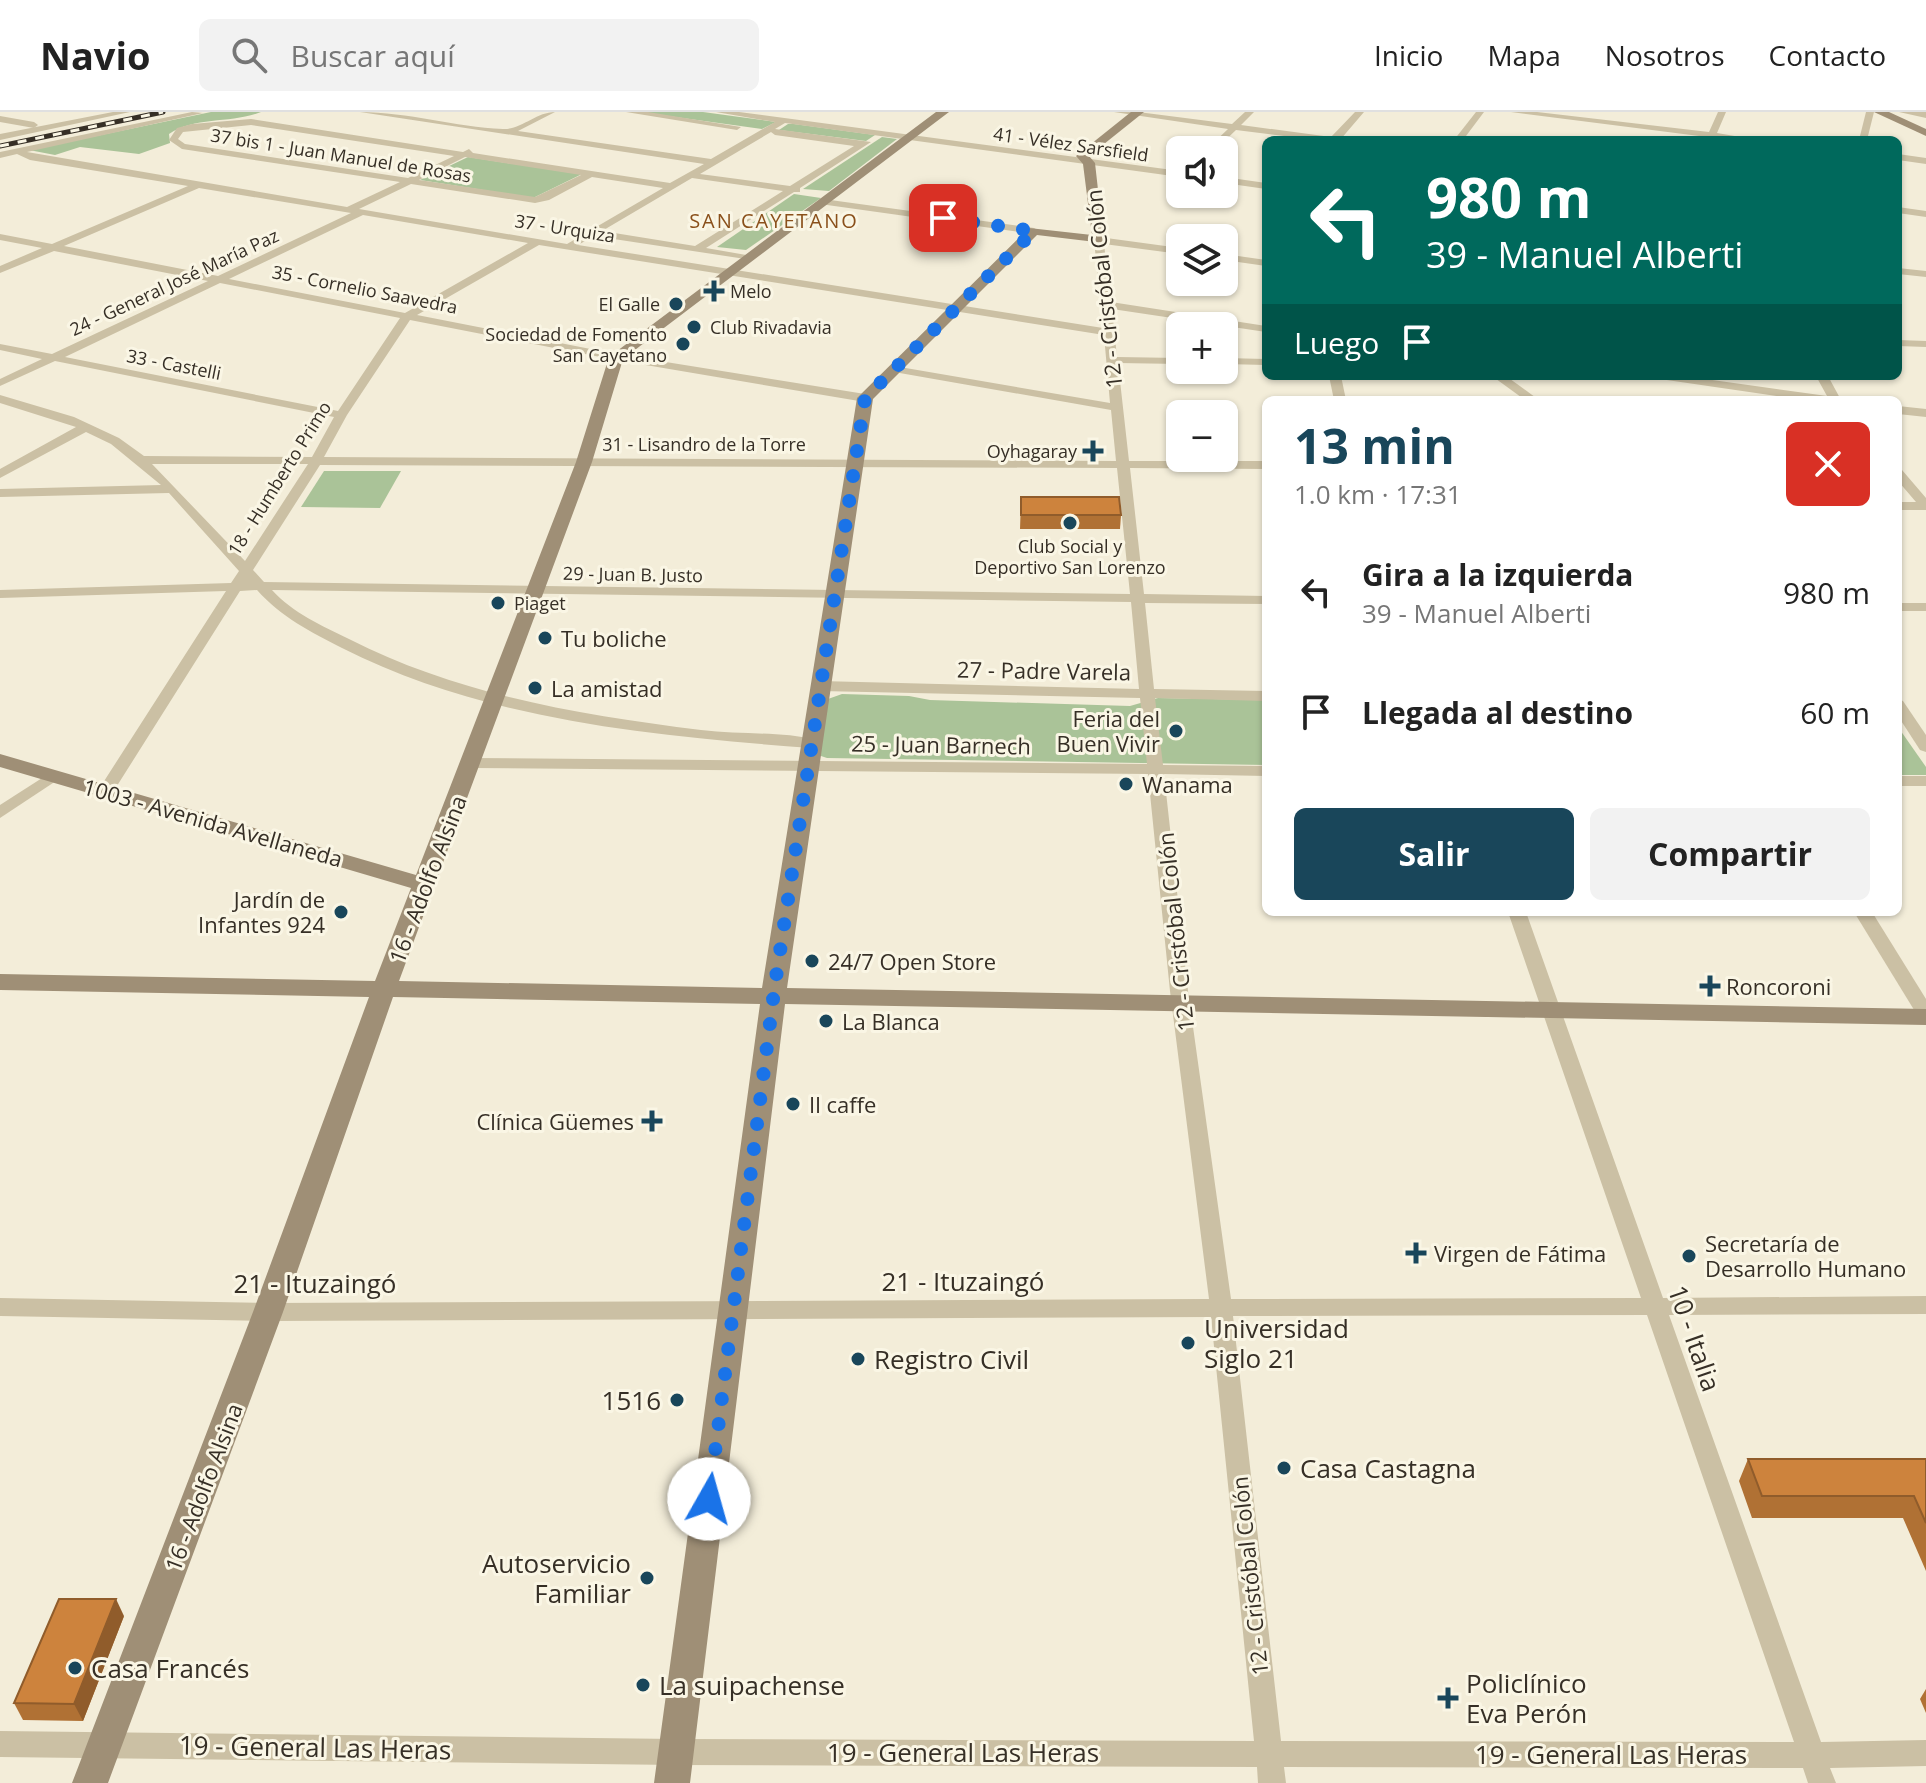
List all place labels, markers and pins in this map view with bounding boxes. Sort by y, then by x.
pin [909,184,977,252]
place label: Melo [730,279,772,303]
marker: Melo [705,282,723,300]
place label: El Galle [598,292,660,316]
marker: El Galle [667,295,685,313]
place label: Club Rivadavia [710,315,832,339]
marker: Club Rivadavia [685,318,703,336]
place label: Sociedad de Fomento San Cayetano [485,322,667,367]
marker: Sociedad de Fomento San Cayetano [674,335,692,353]
place label: Oyhagaray [987,439,1078,463]
marker: Oyhagaray [1084,442,1102,460]
marker: Club Social y Deportivo San Lorenzo [1061,514,1079,532]
place label: Club Social y Deportivo San Lorenzo [974,534,1166,579]
place label: Piaget [514,591,566,615]
marker: Piaget [489,594,507,612]
place label: Tu boliche [561,623,667,653]
marker: Tu boliche [536,629,554,647]
place label: La amistad [551,673,663,703]
marker: La amistad [526,679,544,697]
place label: Feria del Buen Vivir [1057,703,1160,758]
marker: Feria del Buen Vivir [1167,722,1185,740]
place label: Wanama [1142,769,1233,799]
marker: Wanama [1117,775,1135,793]
place label: Jardín de Infantes 924 [198,884,325,939]
marker: Jardín de Infantes 924 [332,903,350,921]
place label: 24/7 Open Store [828,946,996,976]
marker: 24/7 Open Store [803,952,821,970]
place label: Roncoroni [1726,971,1831,1001]
marker: Roncoroni [1701,977,1719,995]
place label: La Blanca [842,1006,940,1036]
marker: La Blanca [817,1012,835,1030]
place label: Il caffe [809,1089,876,1119]
marker: Il caffe [784,1095,802,1113]
place label: Clínica Güemes [476,1106,634,1136]
marker: Clínica Güemes [641,1110,663,1132]
place label: Secretaría de Desarrollo Humano [1705,1228,1906,1283]
place label: Virgen de Fátima [1434,1238,1606,1268]
marker: Virgen de Fátima [1405,1242,1427,1264]
marker: Secretaría de Desarrollo Humano [1680,1247,1698,1265]
place label: Universidad Siglo 21 [1204,1310,1349,1376]
marker: Universidad Siglo 21 [1179,1334,1197,1352]
place label: Registro Civil [874,1341,1029,1377]
marker: Registro Civil [849,1350,867,1368]
place label: 1516 [602,1382,661,1418]
marker: 1516 [668,1391,686,1409]
place label: Casa Castagna [1300,1450,1476,1486]
marker: Casa Castagna [1275,1459,1293,1477]
place label: Autoservicio Familiar [482,1545,631,1611]
marker: Autoservicio Familiar [638,1569,656,1587]
place label: Casa Francés [91,1650,249,1686]
marker: Casa Francés [66,1659,84,1677]
place label: Policlínico Eva Perón [1466,1665,1587,1731]
place label: La suipachense [659,1667,845,1703]
marker: La suipachense [634,1676,652,1694]
marker: Policlínico Eva Perón [1437,1687,1459,1709]

